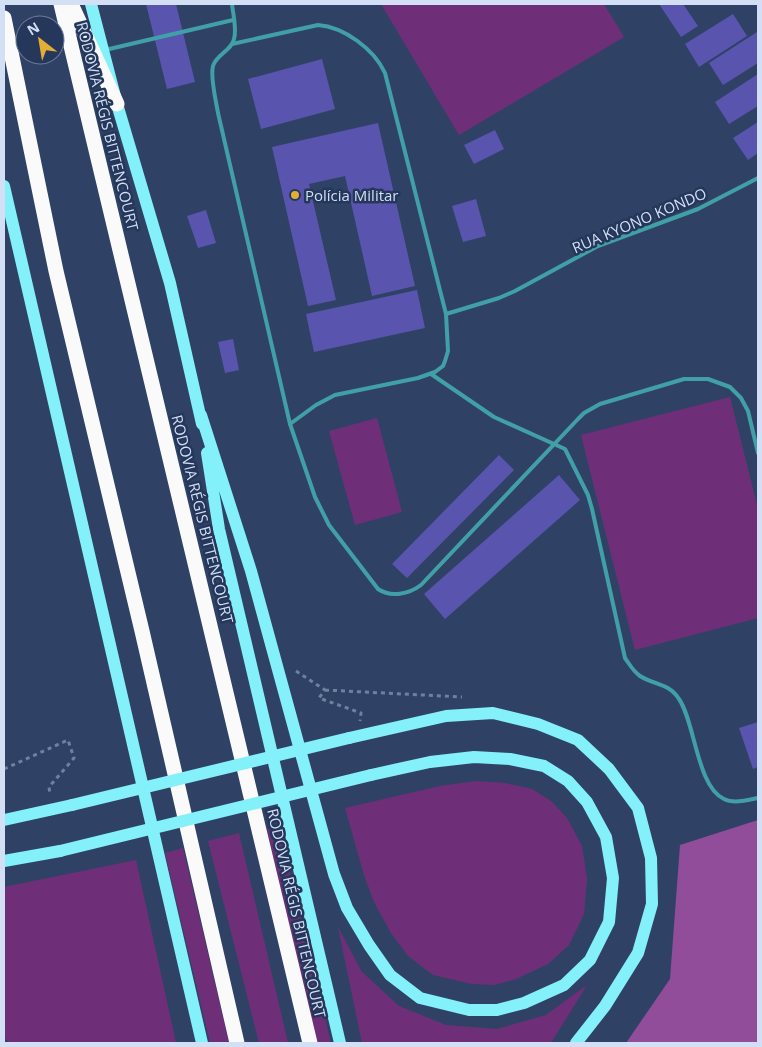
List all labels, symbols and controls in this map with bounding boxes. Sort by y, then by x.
north arrow [15,15,65,65]
text: N [23,17,43,40]
street label: RODOVIA RÉGIS BITTENCOURT [72,20,144,233]
street label: RUA KYONO KONDO [569,183,709,257]
place label: Polícia Militar [305,185,399,205]
marker: Polícia Militar [289,189,301,201]
street label: RODOVIA RÉGIS BITTENCOURT [167,413,239,626]
street label: RODOVIA RÉGIS BITTENCOURT [263,806,331,1020]

